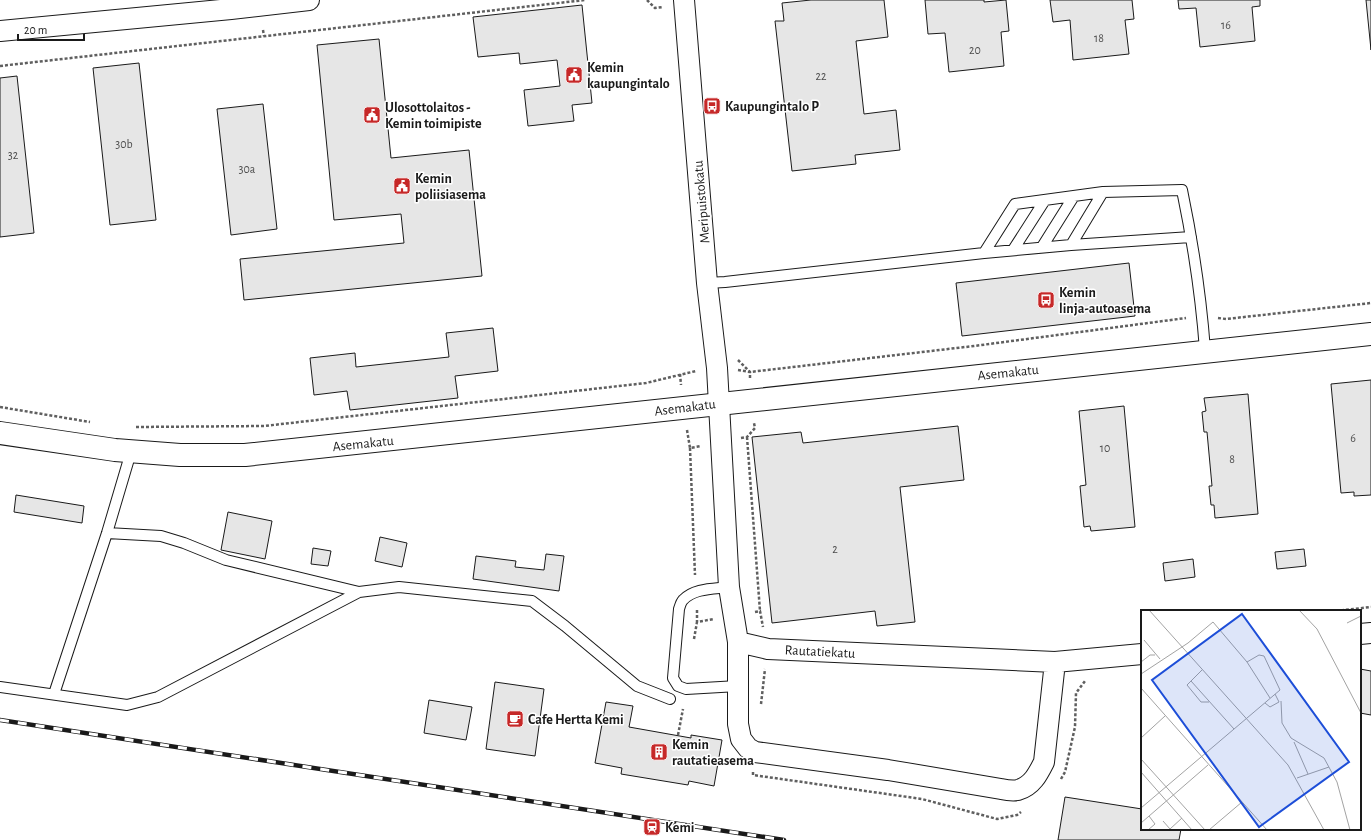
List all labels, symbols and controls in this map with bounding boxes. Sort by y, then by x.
scale bar [18,16,84,42]
house number: 16 [1221,19,1231,31]
text: 20 m [24,24,47,36]
house number: 18 [1094,32,1104,44]
house number: 20 [969,44,981,56]
place label: Kemin kaupungintalo [587,61,670,91]
public building icon: Kemin kaupungintalo [564,65,584,85]
house number: 22 [816,70,827,82]
bus stop icon: Kaupungintalo P [702,96,722,116]
place label: Kaupungintalo P [725,100,819,114]
place label: Ulosottolaitos - Kemin toimipiste [385,101,482,131]
public building icon: Ulosottolaitos - Kemin toimipiste [362,105,382,125]
house number: 30b [115,138,133,150]
house number: 32 [8,149,19,161]
street label: Meripuistokatu [691,160,713,244]
house number: 30a [239,163,256,175]
place label: Kemin poliisiasema [415,172,486,202]
public building icon: Kemin poliisiasema [392,176,412,196]
place label: Kemin linja-autoasema [1059,286,1151,316]
bus stop icon: Kemin linja-autoasema [1036,290,1056,310]
street label: Asemakatu [977,363,1039,383]
street label: Asemakatu [654,397,717,419]
house number: 6 [1350,432,1356,444]
street label: Asemakatu [332,434,394,454]
house number: 10 [1100,442,1110,454]
house number: 8 [1229,453,1235,465]
house number: 2 [832,543,838,555]
inset map [1141,610,1361,830]
street label: Rautatiekatu [784,643,856,661]
cafe icon: Cafe Hertta Kemi [505,709,525,729]
place label: Cafe Hertta Kemi [528,713,624,727]
place label: Kemin rautatieasema [672,738,754,768]
building icon: Kemin rautatieasema [649,742,669,762]
station icon: Kemi [642,817,662,837]
place label: Kemi [665,821,694,835]

